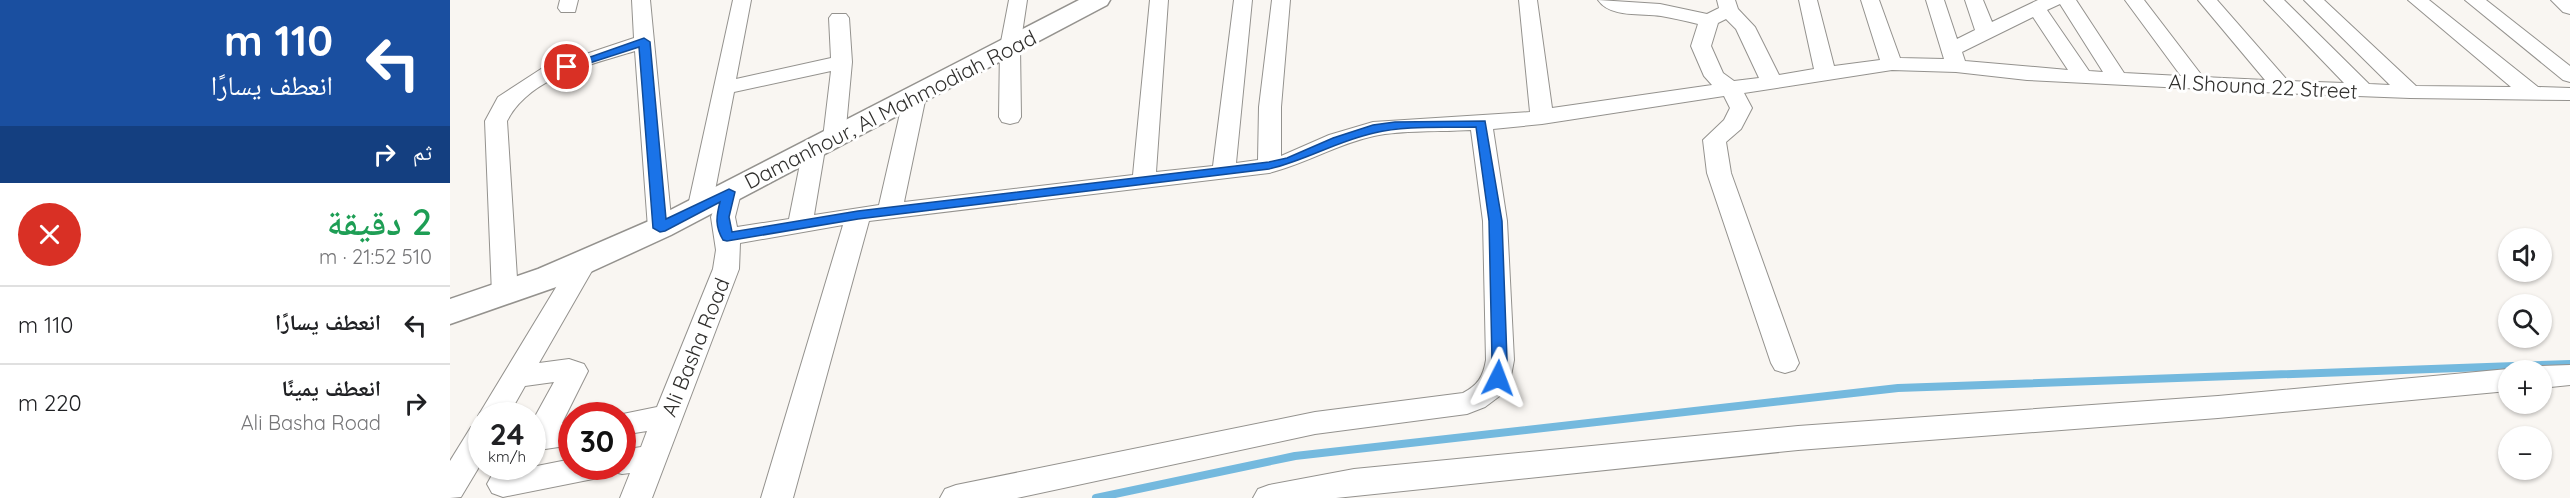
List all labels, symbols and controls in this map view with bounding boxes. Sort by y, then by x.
text: 110 m [224,14,333,67]
icon: left [354,24,432,102]
street label: Damanhour, Al Mahmodiah Road [740,24,1040,194]
pin [541,41,592,92]
icon: arrive [550,50,583,83]
text: انعطف يسارًا [211,68,333,102]
street label: Al Shouna 22 Street [2168,68,2358,104]
icon: right [368,138,401,171]
text: ثم [413,138,432,166]
text: 2 دقيقة [327,199,432,244]
button: close [18,203,81,266]
map controls [2498,228,2552,480]
button: sound [2498,228,2552,282]
text: 510 m · 21:52 [319,244,432,269]
street label: Ali Basha Road [655,274,735,420]
button: search [2498,294,2552,348]
text: انعطف يسارًا [275,308,381,336]
icon: left [399,309,432,342]
text: 110 m [18,311,73,339]
position arrow [1466,346,1530,410]
button: + [2498,360,2552,414]
text: انعطف يمينًا [282,374,381,402]
icon: right [399,387,432,420]
text: 220 m [18,389,82,417]
speed limit sign: 30 [558,402,636,480]
text: Ali Basha Road [241,410,381,435]
text: 24 [490,415,524,453]
button: − [2498,426,2552,480]
text: km/h [488,447,526,466]

